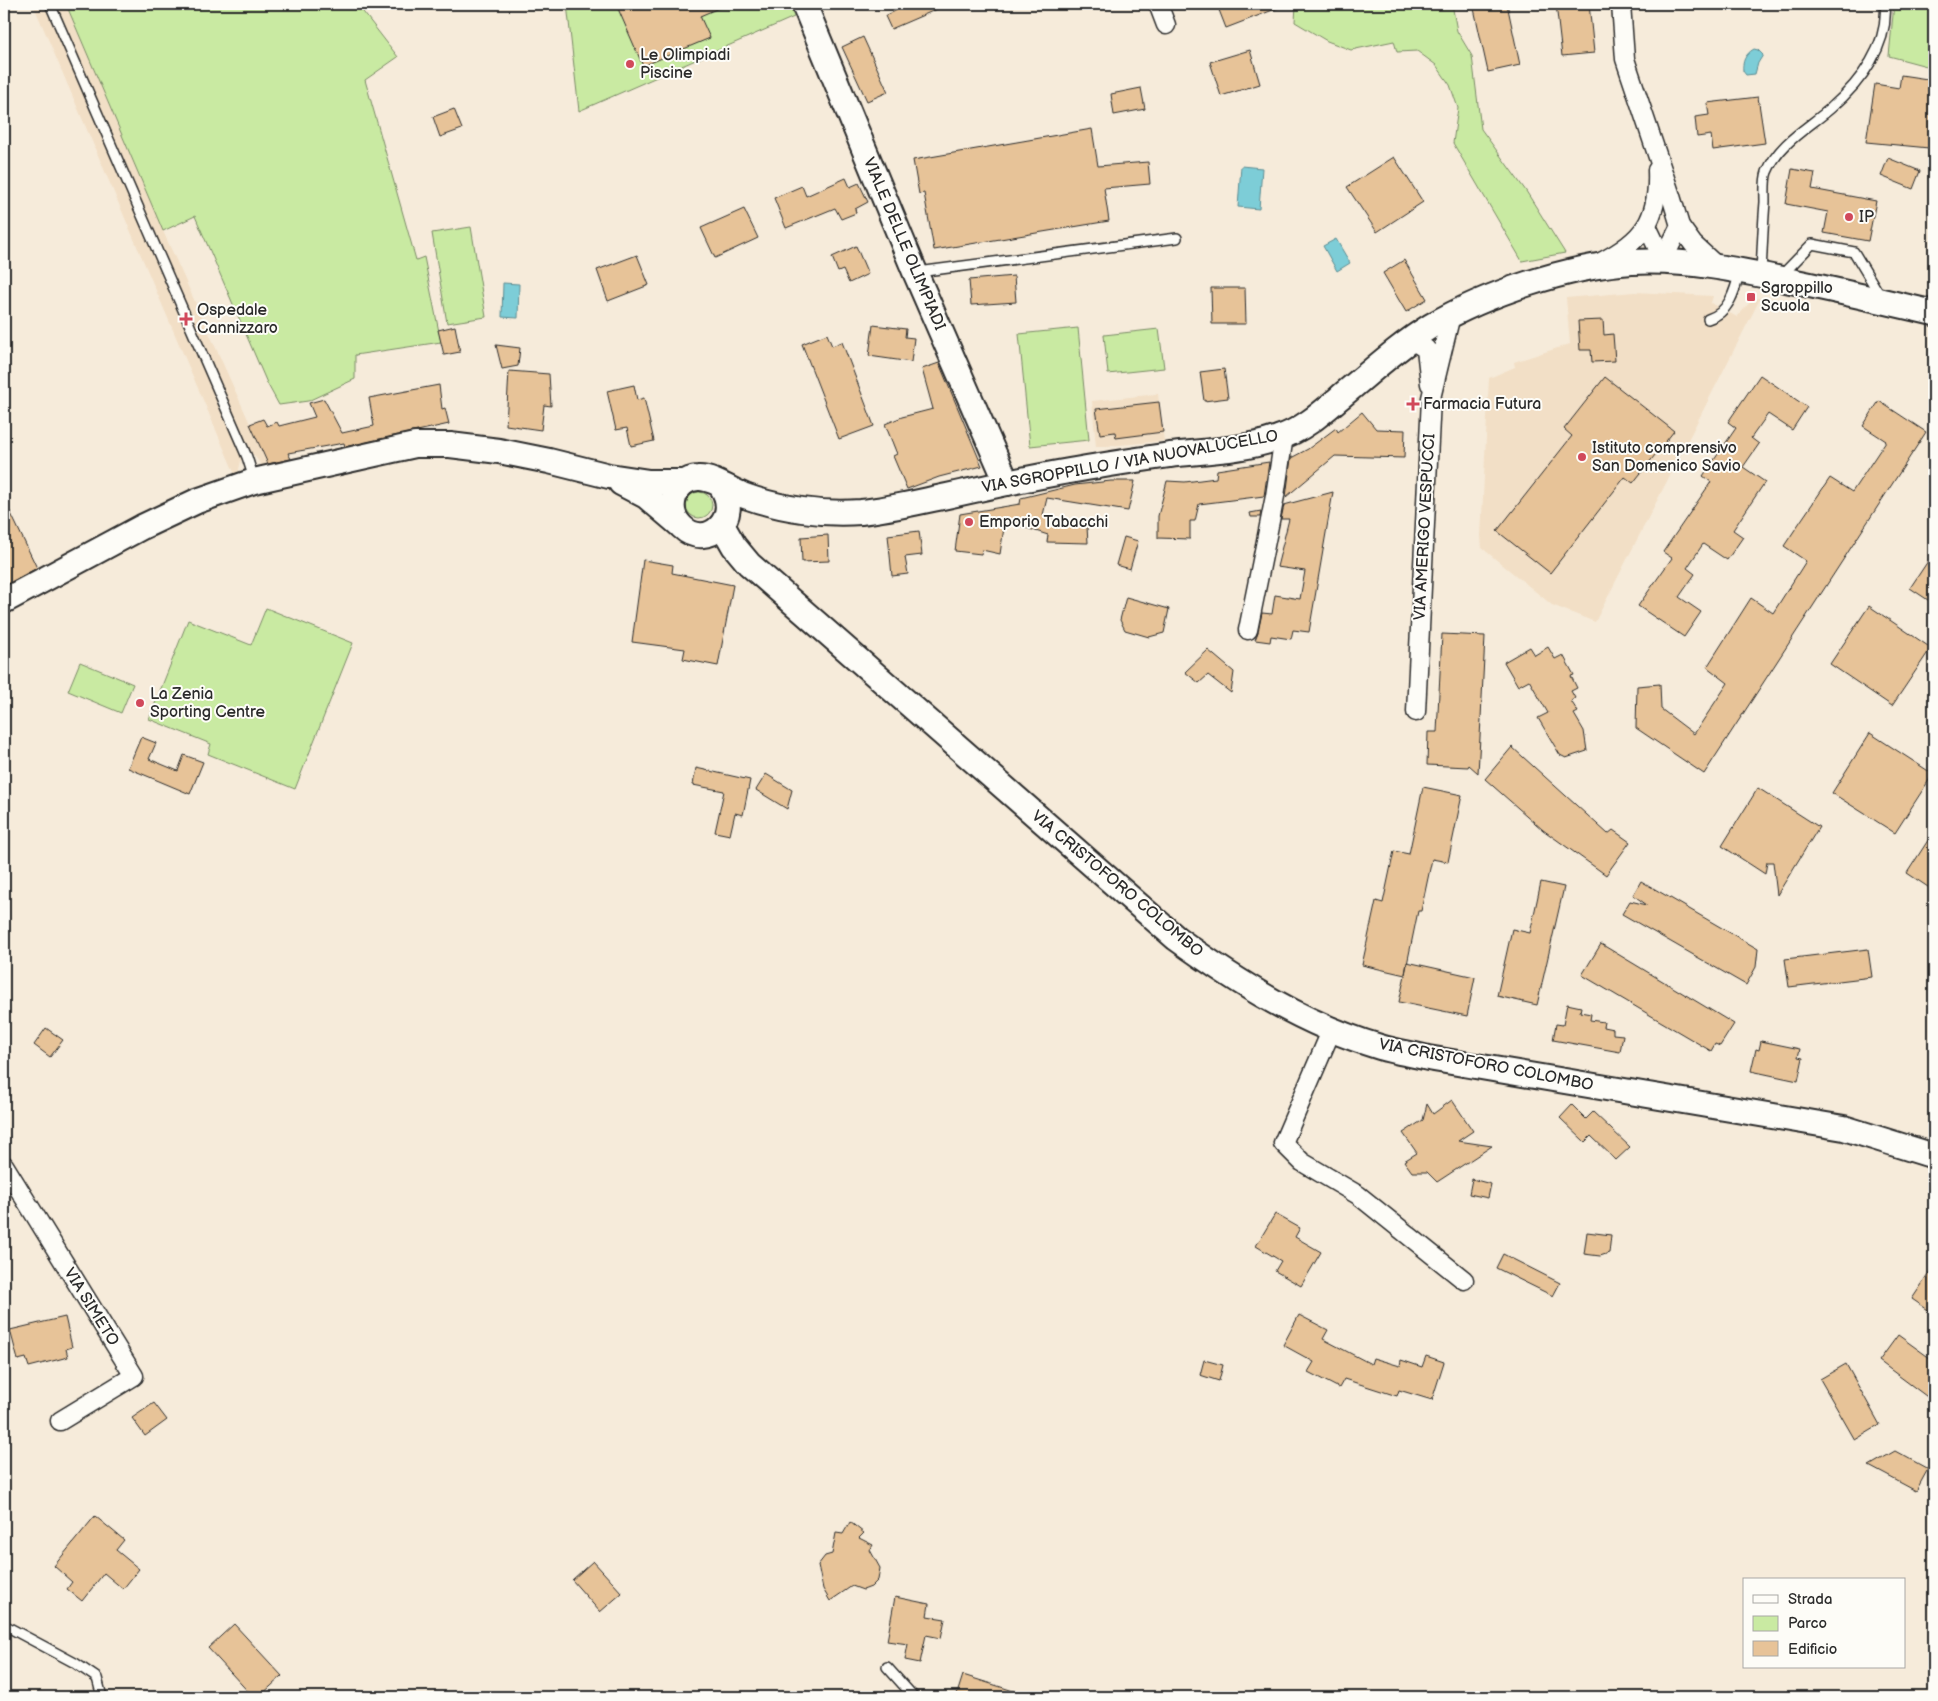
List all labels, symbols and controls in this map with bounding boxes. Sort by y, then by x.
place label: Le Olimpiadi Piscine [640,46,730,83]
marker: Le Olimpiadi Piscine [624,58,636,70]
street label: VIALE DELLE OLIMPIADI [859,155,949,333]
place label: IP [1859,208,1874,227]
marker: IP [1843,211,1855,223]
place label: Sgroppillo Scuola [1761,279,1833,316]
marker: Sgroppillo Scuola [1745,291,1757,303]
place label: Ospedale Cannizzaro [197,301,278,338]
marker: Ospedale Cannizzaro [179,312,193,326]
place label: Farmacia Futura [1423,395,1541,414]
marker: Farmacia Futura [1407,398,1419,410]
street label: VIA SGROPPILLO / VIA NUOVALUCELLO [980,427,1280,497]
street label: VIA AMERIGO VESPUCCI [1411,433,1439,621]
place label: Istituto comprensivo San Domenico Savio [1592,439,1741,476]
marker: Istituto comprensivo San Domenico Savio [1576,451,1588,463]
place label: Emporio Tabacchi [979,513,1108,532]
marker: Emporio Tabacchi [963,516,975,528]
place label: La Zenia Sporting Centre [150,685,265,722]
marker: La Zenia Sporting Centre [134,697,146,709]
street label: VIA CRISTOFORO COLOMBO [1027,807,1207,961]
street label: VIA CRISTOFORO COLOMBO [1377,1035,1595,1095]
street label: VIA SIMETO [60,1264,122,1350]
legend [1743,1578,1906,1668]
text: Strada [1788,1590,1832,1609]
text: Parco [1788,1614,1827,1633]
text: Edificio [1788,1640,1837,1659]

